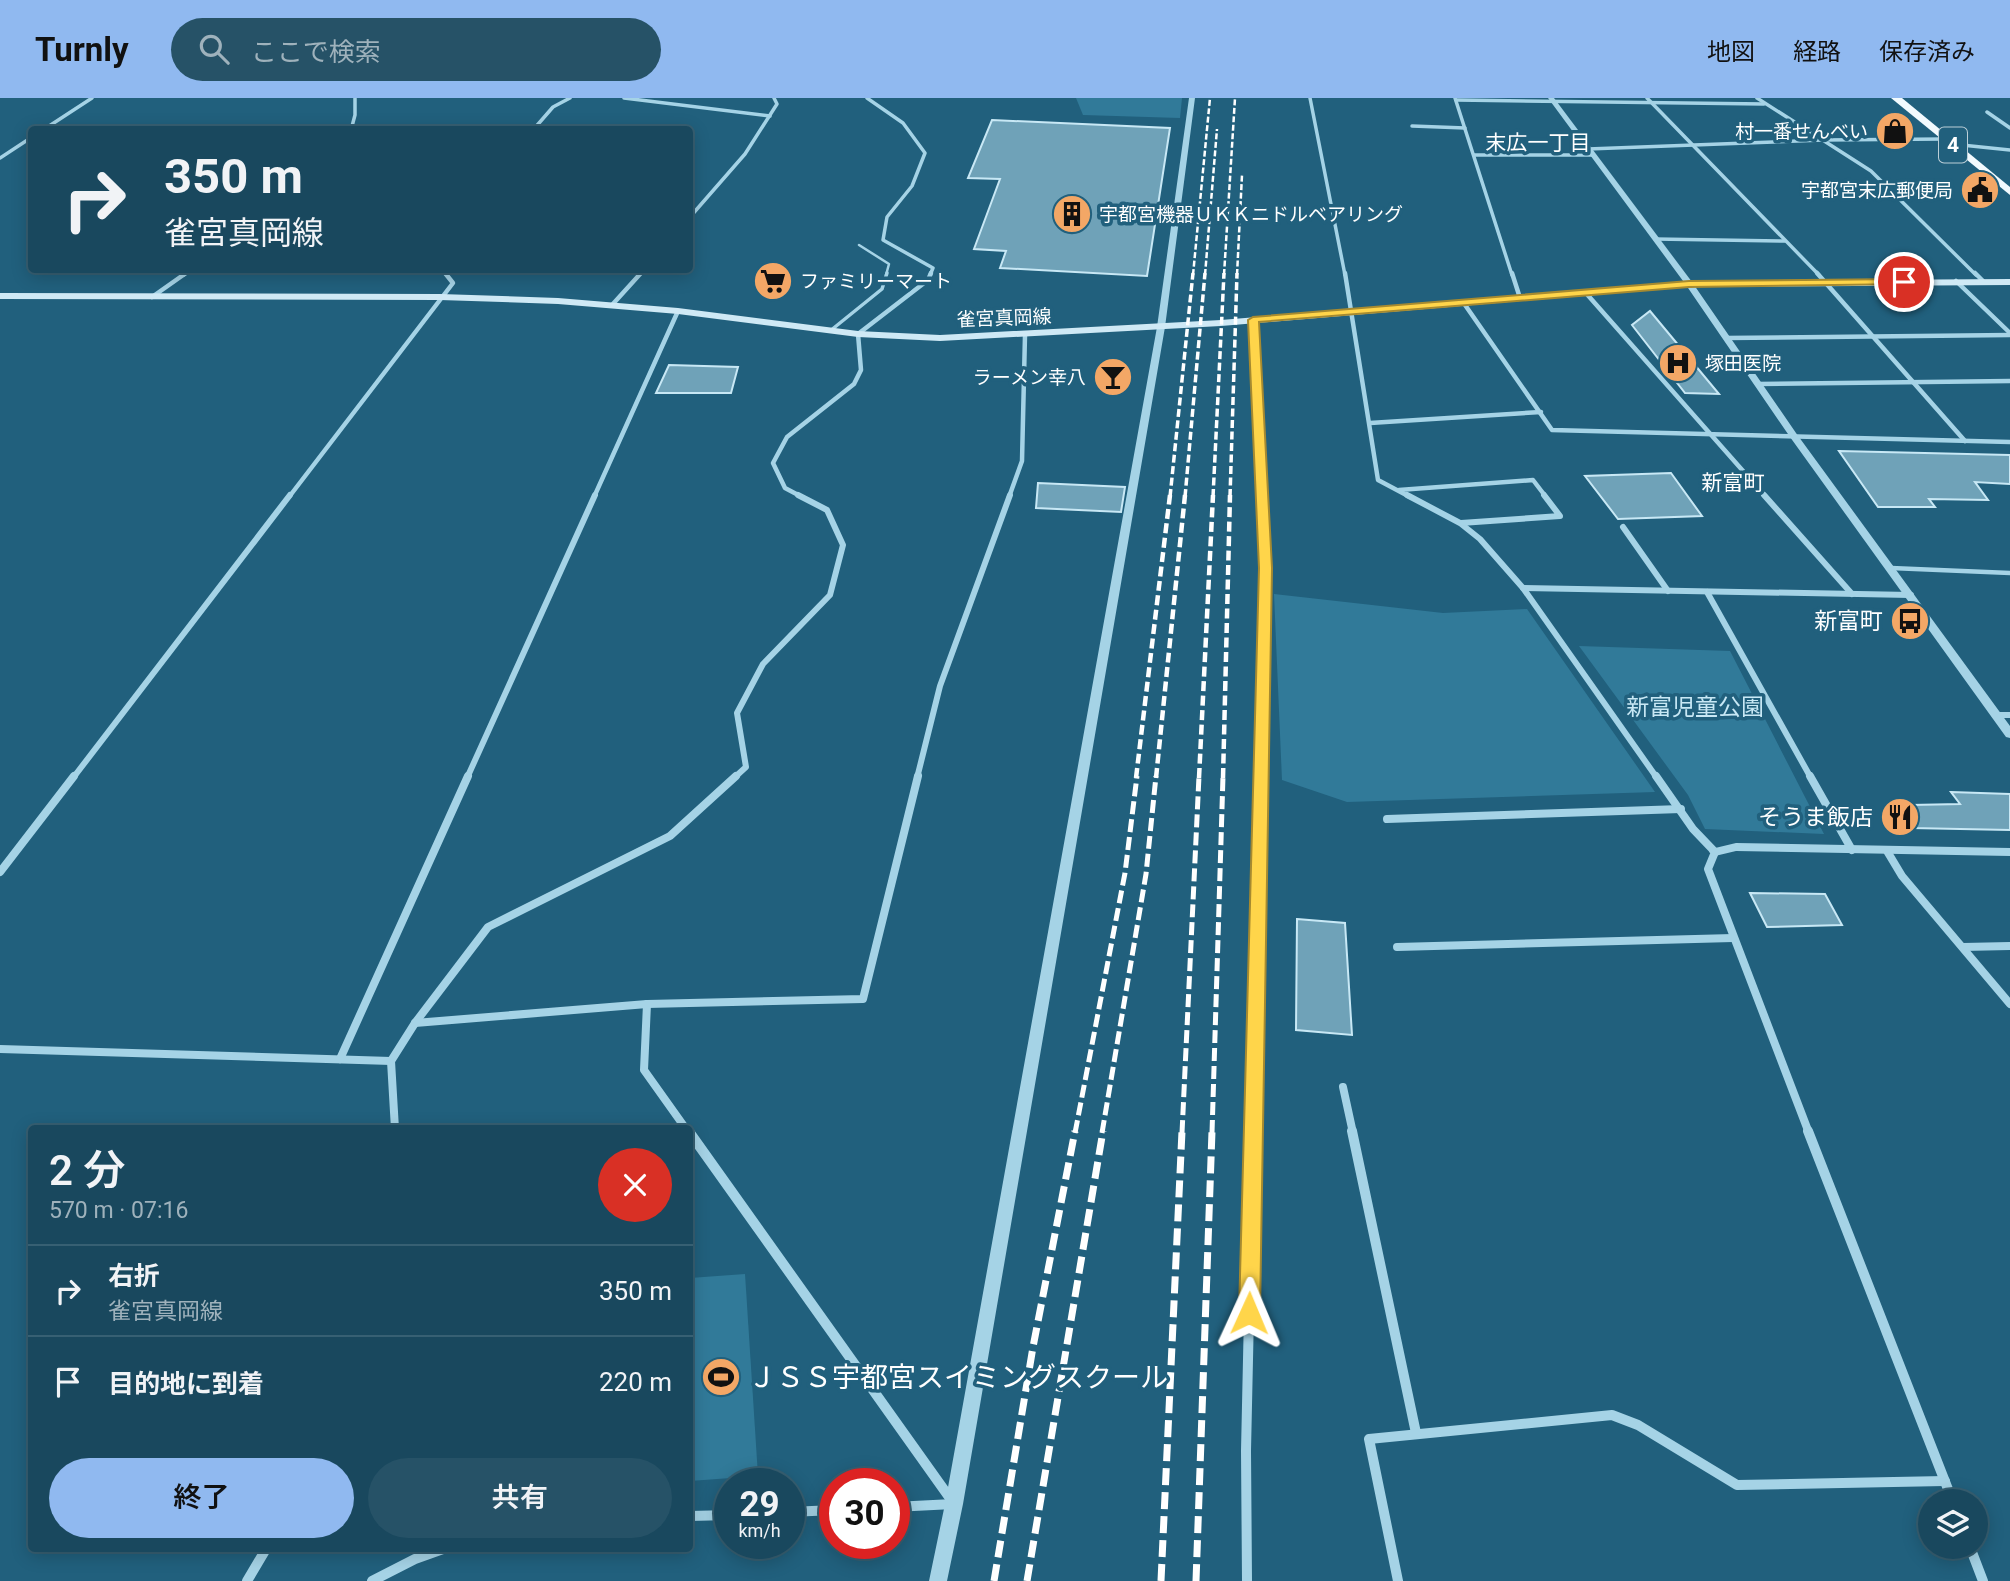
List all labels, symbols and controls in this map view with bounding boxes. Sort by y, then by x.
search box [171,18,661,81]
text: Turnly [35,30,129,69]
icon: search [195,30,233,68]
text: ここで検索 [251,37,381,67]
text: 地図 [1707,38,1755,66]
text: 経路 [1793,38,1841,66]
text: 保存済み [1879,38,1975,66]
shop icon: 村一番せんべい [1874,110,1916,152]
place label: 村一番せんべい [1735,120,1868,143]
road number: 4 [1939,128,1967,162]
district label: 末広一丁目 [1486,131,1591,155]
text: 350 m [164,148,303,205]
icon: right [49,154,140,245]
public building icon: 宇都宮末広郵便局 [1959,169,2001,211]
place label: 宇都宮末広郵便局 [1801,179,1953,202]
building icon: 宇都宮機器ＵＫＫニドルベアリング [1051,193,1093,235]
place label: 宇都宮機器ＵＫＫニドルベアリング [1099,203,1403,226]
text: 雀宮真岡線 [164,214,324,252]
pin [1874,252,1934,312]
supermarket icon: ファミリーマート [752,260,794,302]
icon: arrive [1885,263,1923,301]
place label: ファミリーマート [800,270,952,293]
street label: 雀宮真岡線 [956,305,1052,331]
hospital icon: 塚田医院 [1657,342,1699,384]
place label: 塚田医院 [1705,352,1781,375]
bar icon: ラーメン幸八 [1092,356,1134,398]
place label: ラーメン幸八 [973,366,1086,389]
district label: 新富町 [1702,471,1765,495]
bus stop icon: 新富町 [1889,600,1931,642]
place label: 新富町 [1814,608,1883,635]
park label: 新富児童公園 [1626,694,1764,721]
restaurant icon: そうま飯店 [1879,796,1921,838]
place label: そうま飯店 [1758,804,1873,831]
text: 2 分 [49,1146,125,1195]
button: close [598,1148,672,1222]
text: 570 m · 07:16 [49,1197,188,1224]
text: 右折 [108,1261,160,1291]
icon: right [49,1272,87,1310]
text: 350 m [599,1276,672,1306]
position arrow [1212,1276,1286,1350]
text: 雀宮真岡線 [108,1298,223,1325]
sports icon: ＪＳＳ宇都宮スイミングスクール [700,1356,742,1398]
place label: ＪＳＳ宇都宮スイミングスクール [748,1361,1168,1394]
icon: arrive [49,1363,87,1401]
text: 220 m [599,1367,672,1397]
text: 目的地に到着 [108,1369,264,1399]
button: 終了 [49,1458,354,1538]
button: 共有 [368,1458,672,1538]
speed limit sign: 30 [819,1468,910,1559]
text: 29 [739,1484,780,1525]
map controls [1918,1489,1988,1559]
button: layers [1918,1489,1988,1559]
text: km/h [738,1520,781,1541]

